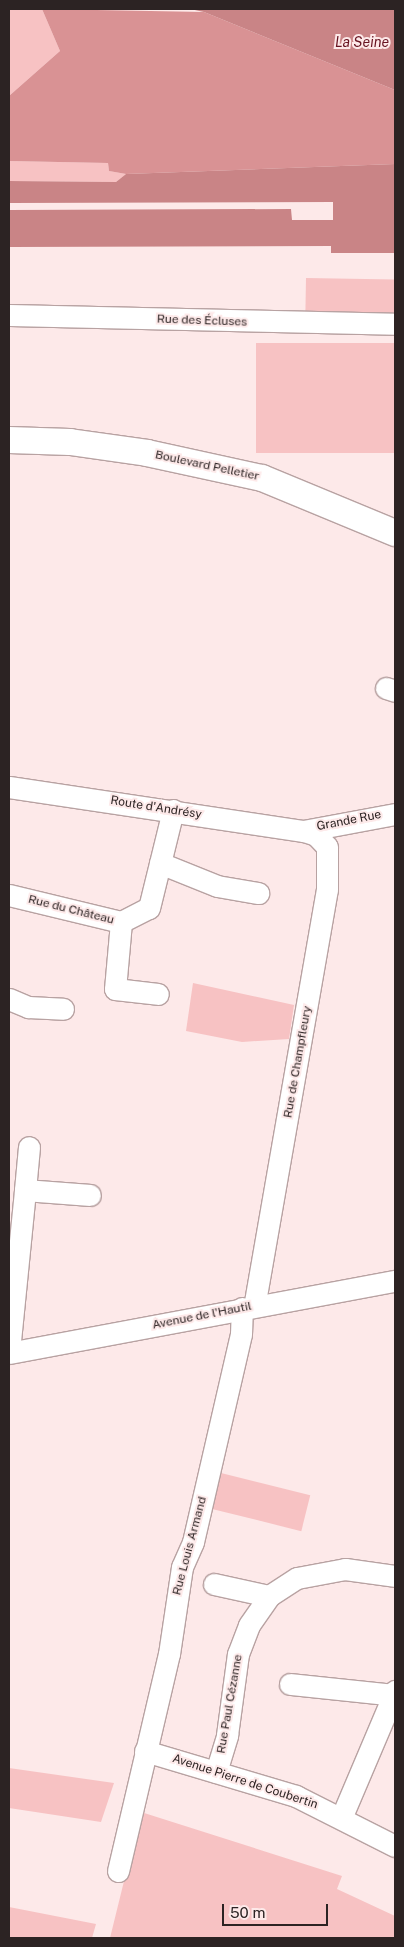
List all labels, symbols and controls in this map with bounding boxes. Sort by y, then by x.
water label: La Seine [335,34,389,50]
street label: Rue des Écluses [156,312,248,330]
street label: Boulevard Pelletier [154,448,260,484]
street label: Route d'Andrésy [109,794,203,822]
street label: Grande Rue [315,808,383,834]
street label: Rue du Château [27,892,115,928]
street label: Rue de Champfleury [281,1005,315,1119]
street label: Avenue de l'Hautil [151,1299,253,1333]
street label: Rue Louis Armand [170,1495,210,1597]
street label: Rue Paul Cézanne [214,1653,246,1755]
street label: Avenue Pierre de Coubertin [170,1752,320,1812]
scale bar [224,1894,330,1926]
text: 50 m [230,1904,265,1921]

